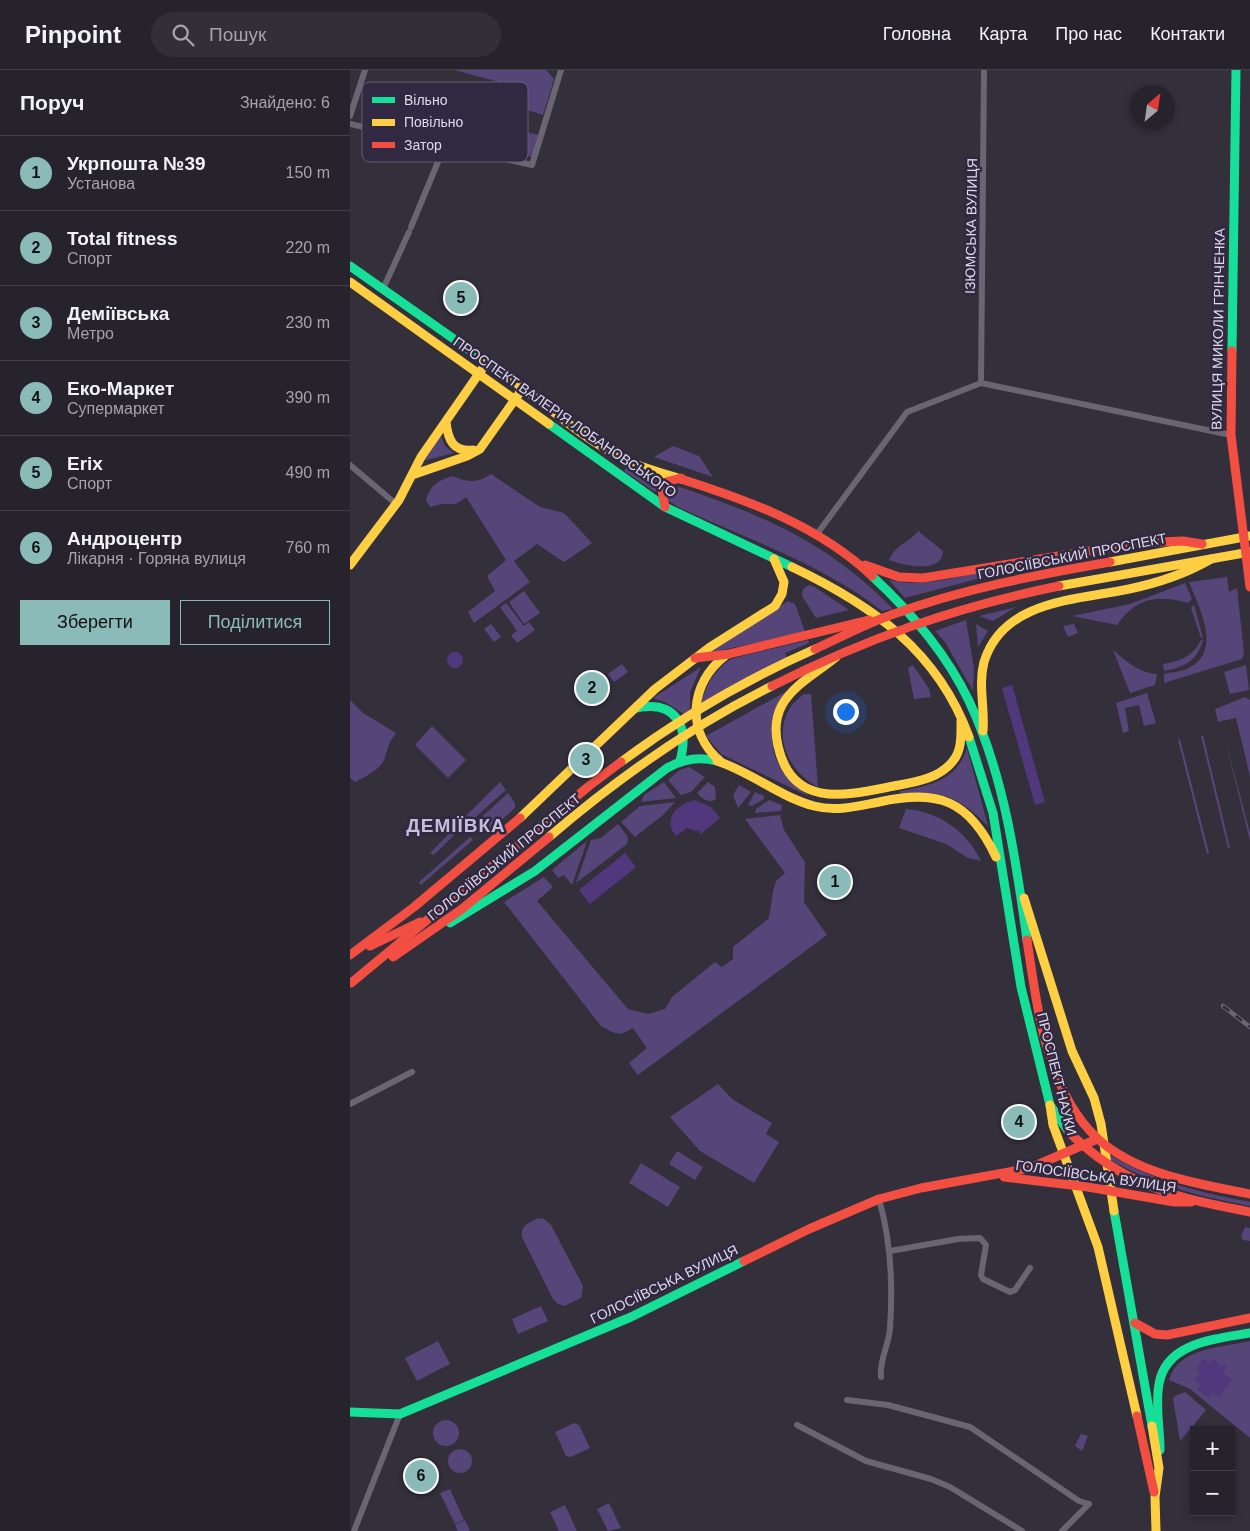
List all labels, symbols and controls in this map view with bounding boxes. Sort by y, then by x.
search box [151,12,501,57]
text: Pinpoint [25,21,121,48]
icon: search [169,21,197,49]
text: Пошук [209,24,266,45]
text: Головна [883,24,951,44]
text: Карта [979,24,1027,44]
text: Про нас [1055,24,1122,44]
text: Контакти [1150,24,1225,44]
legend [362,82,528,162]
north arrow [1130,85,1175,130]
text: Поруч [20,91,84,114]
text: Вільно [404,92,448,108]
text: Знайдено: 6 [240,94,330,111]
text: Повільно [404,114,464,130]
text: Затор [404,137,442,153]
text: Укрпошта №39 [67,153,206,174]
street label: ІЗЮМСЬКА ВУЛИЦЯ [962,158,980,294]
text: 1 [32,164,40,181]
text: 150 m [286,164,330,181]
text: Установа [67,175,135,192]
street label: ВУЛИЦЯ МИКОЛИ ГРІНЧЕНКА [1208,227,1228,430]
text: Total fitness [67,228,178,249]
text: 2 [32,239,40,256]
text: 220 m [286,239,330,256]
text: Спорт [67,250,112,267]
pin: 5 [445,279,477,317]
text: Деміївська [67,303,169,324]
text: 3 [32,314,40,331]
text: 230 m [286,314,330,331]
text: Метро [67,325,114,342]
street label: ПРОСПЕКТ ВАЛЕРІЯ ЛОБАНОВСЬКОГО [450,333,680,501]
text: Еко-Маркет [67,378,174,399]
text: 4 [32,389,40,406]
text: 390 m [286,389,330,406]
text: Супермаркет [67,400,165,417]
text: Erix [67,453,103,474]
text: 5 [32,464,40,481]
text: 490 m [286,464,330,481]
text: Спорт [67,475,112,492]
text: Андроцентр [67,528,182,549]
street label: ГОЛОСІЇВСЬКИЙ ПРОСПЕКТ [976,529,1168,582]
text: 6 [32,539,40,556]
text: 760 m [286,539,330,556]
text: Лікарня · Горяна вулиця [67,550,246,567]
button: Зберегти [20,600,170,645]
button: Поділитися [180,600,330,645]
pin: 2 [576,669,608,707]
your location [833,699,859,725]
pin: 3 [570,741,602,779]
street label: ГОЛОСІЇВСЬКИЙ ПРОСПЕКТ [424,789,584,924]
district label: ДЕМІЇВКА [406,815,506,836]
pin: 1 [819,863,851,901]
street label: ПРОСПЕКТ НАУКИ [1034,1011,1080,1137]
pin: 4 [1003,1103,1035,1141]
street label: ГОЛОСІЇВСЬКА ВУЛИЦЯ [1015,1157,1177,1195]
street label: ГОЛОСІЇВСЬКА ВУЛИЦЯ [588,1241,740,1327]
map controls [1190,1426,1235,1516]
button: + [1190,1426,1235,1471]
pin: 6 [405,1457,437,1495]
button: − [1190,1471,1235,1516]

